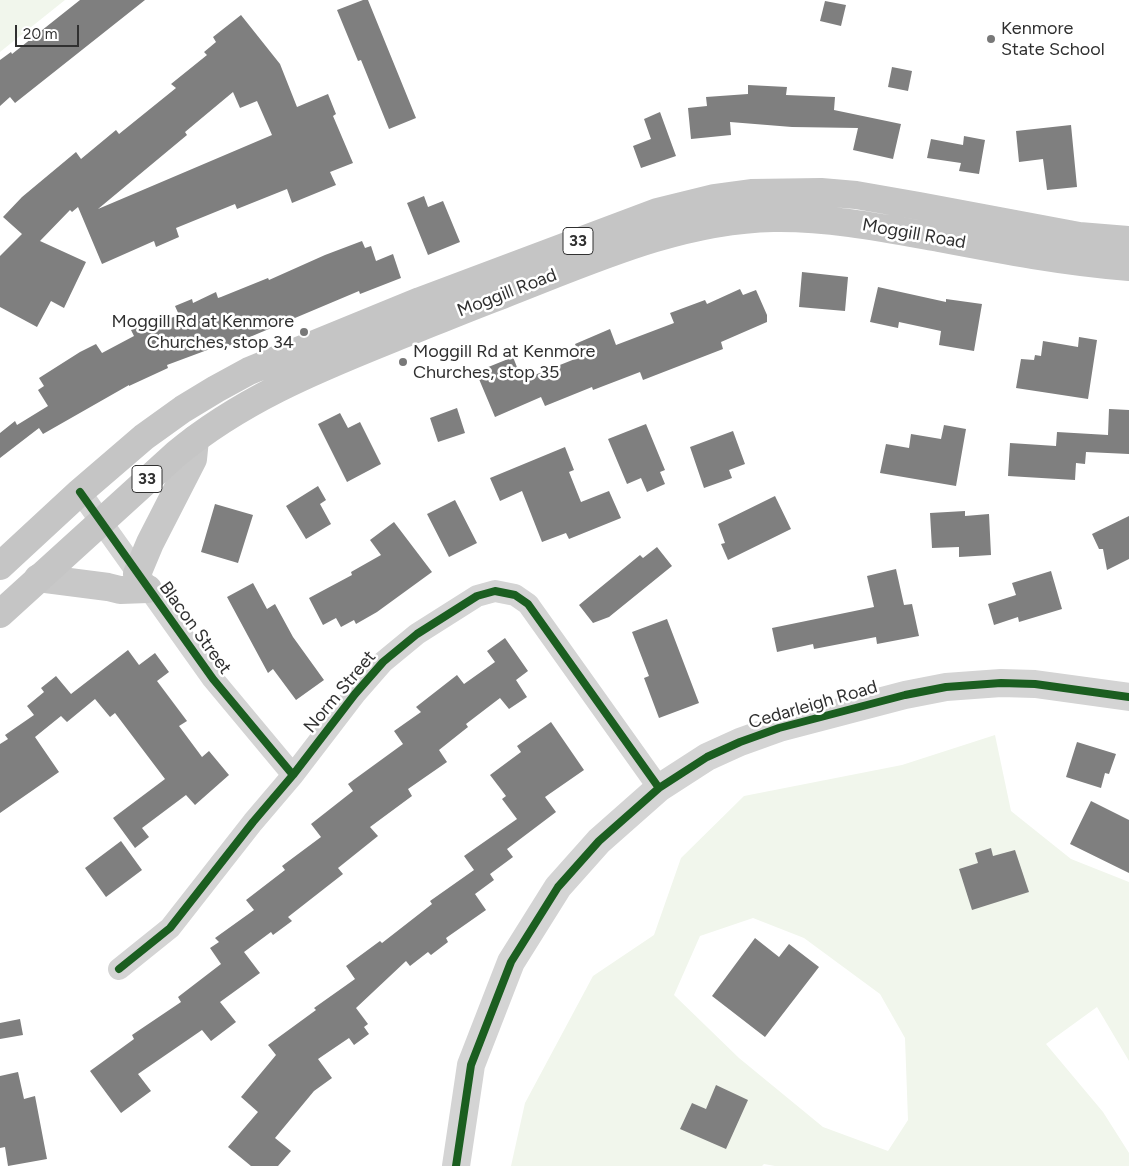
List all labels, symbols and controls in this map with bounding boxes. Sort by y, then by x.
scale bar [18,15,81,47]
place label: Kenmore State School [1001,18,1105,60]
text: 20 m [23,25,57,43]
marker: Kenmore State School [985,33,997,45]
street label: Moggill Road [861,214,967,254]
road number: 33 [563,228,593,255]
street label: Moggill Road [454,264,560,322]
place label: Moggill Rd at Kenmore Churches, stop 34 [112,311,294,354]
marker: Moggill Rd at Kenmore Churches, stop 34 [298,326,310,338]
place label: Moggill Rd at Kenmore Churches, stop 35 [413,341,595,384]
marker: Moggill Rd at Kenmore Churches, stop 35 [397,356,409,368]
road number: 33 [132,466,162,492]
street label: Blacon Street [154,577,236,679]
street label: Norm Street [299,647,381,737]
street label: Cedarleigh Road [746,676,880,734]

